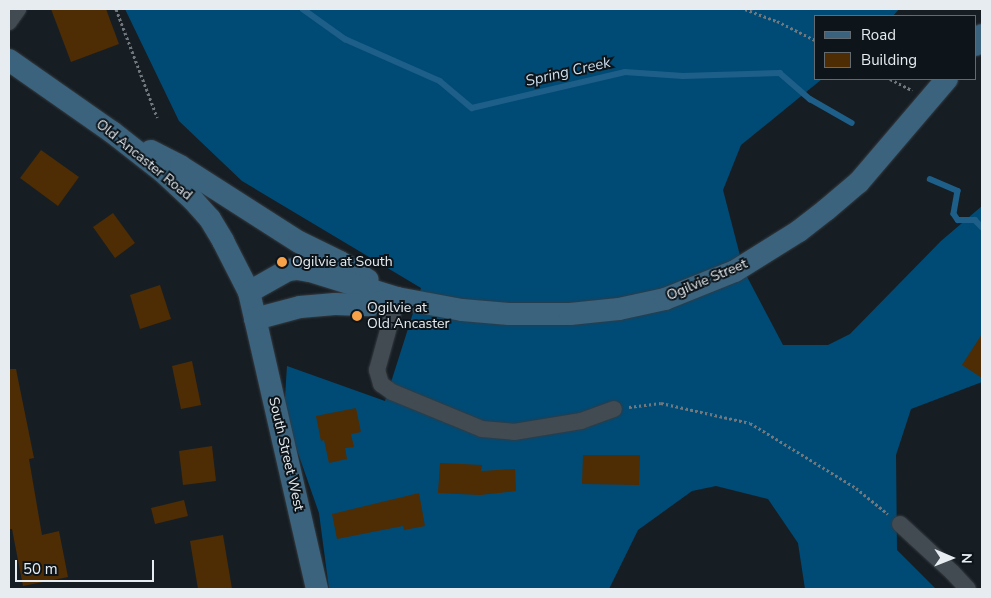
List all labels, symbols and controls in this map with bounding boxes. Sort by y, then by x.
legend [814,15,976,80]
text: Road [861,25,896,45]
text: Building [861,50,917,70]
water label: Spring Creek [524,53,612,91]
street label: Old Ancaster Road [93,116,195,204]
place label: Ogilvie at South [292,254,393,270]
street label: Ogilvie Street [664,255,750,305]
marker: Ogilvie at South [276,256,288,268]
place label: Ogilvie at Old Ancaster [367,300,450,332]
marker: Ogilvie at Old Ancaster [351,310,363,322]
street label: South Street West [265,396,307,512]
north arrow [926,533,976,583]
scale bar [18,550,156,582]
text: N [957,553,976,564]
text: 50 m [23,559,58,579]

